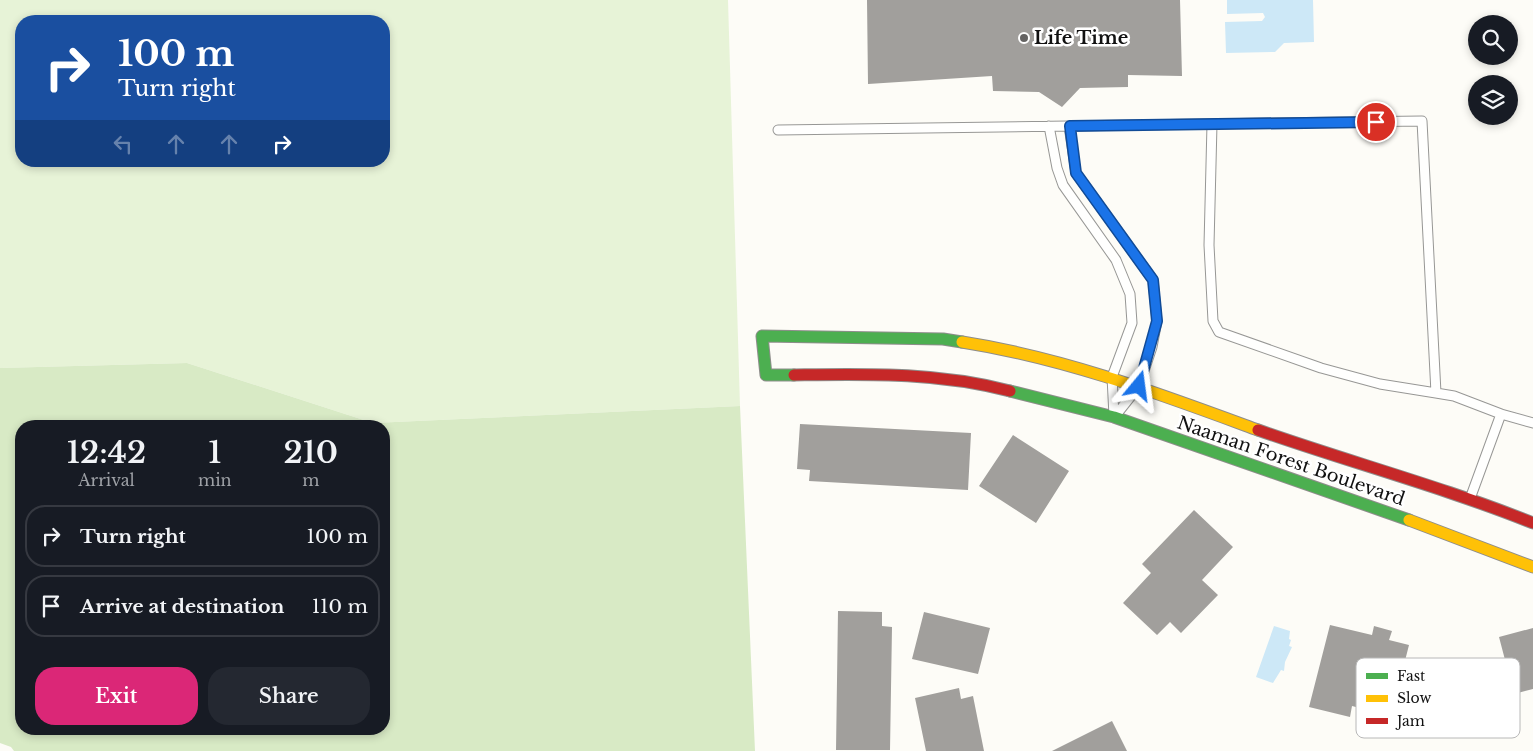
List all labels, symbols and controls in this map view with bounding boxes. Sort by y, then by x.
map controls [1468,15,1518,125]
button: search [1468,15,1518,65]
place label: Life Time [1034,27,1128,49]
text: 100 m [118,32,234,75]
marker: Life Time [1018,32,1030,44]
icon: right [35,35,100,100]
text: Turn right [118,75,236,102]
button: layers [1468,75,1518,125]
pin [1355,101,1397,143]
icon: arrive [1362,108,1390,136]
icon: left [109,130,137,158]
icon: ahead [162,130,190,158]
icon: ahead [215,130,243,158]
icon: right [268,130,296,158]
position arrow [1112,359,1164,411]
street label: Naaman Forest Boulevard [1174,412,1408,510]
text: 12:42 [67,434,146,471]
text: 1 [208,434,221,471]
text: 210 [284,434,338,471]
text: Arrival [78,470,135,490]
text: min [198,470,232,490]
text: m [302,470,319,490]
icon: right [37,522,65,550]
text: Turn right [80,525,186,548]
text: 100 m [307,525,368,548]
icon: arrive [37,592,65,620]
text: Arrive at destination [80,595,284,618]
text: 110 m [312,595,368,618]
legend [1356,658,1520,738]
button: Exit [35,667,198,725]
button: Share [208,667,370,725]
text: Fast [1397,667,1426,685]
text: Slow [1397,689,1431,707]
text: Jam [1395,712,1425,730]

